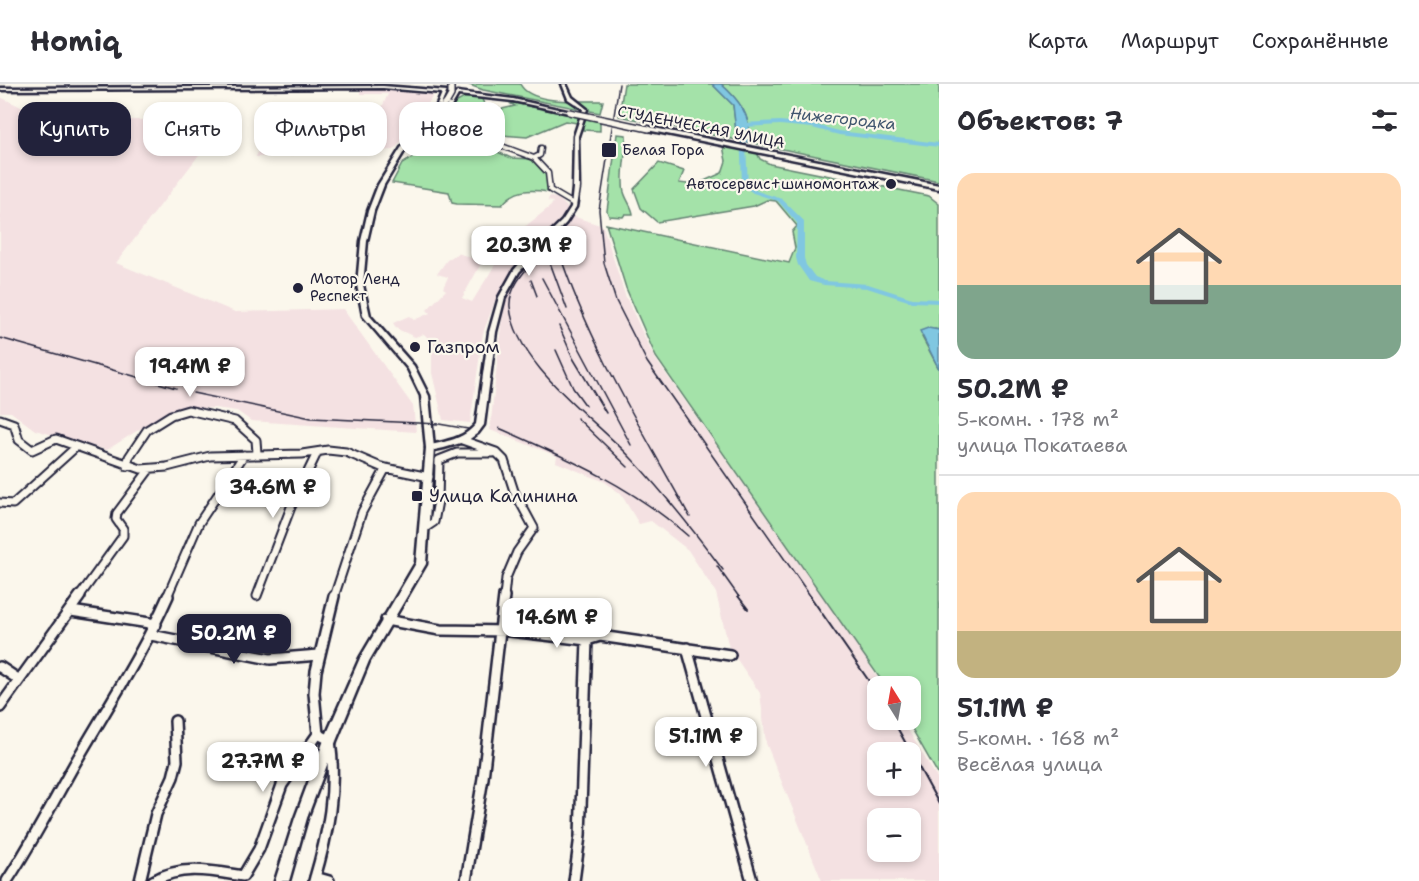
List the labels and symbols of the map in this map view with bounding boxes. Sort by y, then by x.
street label: СТУДЕНЧЕСКАЯ УЛИЦА [616,101,786,153]
water label: Нижегородка [789,103,897,134]
place label: Белая Гора [622,140,705,160]
marker: Белая Гора [600,141,618,159]
place label: Автосервис+шиномонтаж [686,174,880,194]
marker: Автосервис+шиномонтаж [884,177,898,191]
pin: 20.3M ₽ [474,226,584,277]
place label: Мотор Ленд Респект [310,269,400,306]
marker: Мотор Ленд Респект [291,281,305,295]
place label: Газпром [427,335,500,359]
marker: Газпром [408,340,422,354]
pin: 19.4M ₽ [135,347,245,398]
pin: 34.6M ₽ [218,468,328,519]
place label: Улица Калинина [429,484,578,508]
marker: Улица Калинина [410,489,424,503]
pin: 14.6M ₽ [502,598,612,649]
pin: 50.2M ₽ [179,614,289,665]
north arrow [867,676,921,730]
pin: 51.1M ₽ [651,717,761,768]
pin: 27.7M ₽ [208,742,318,793]

